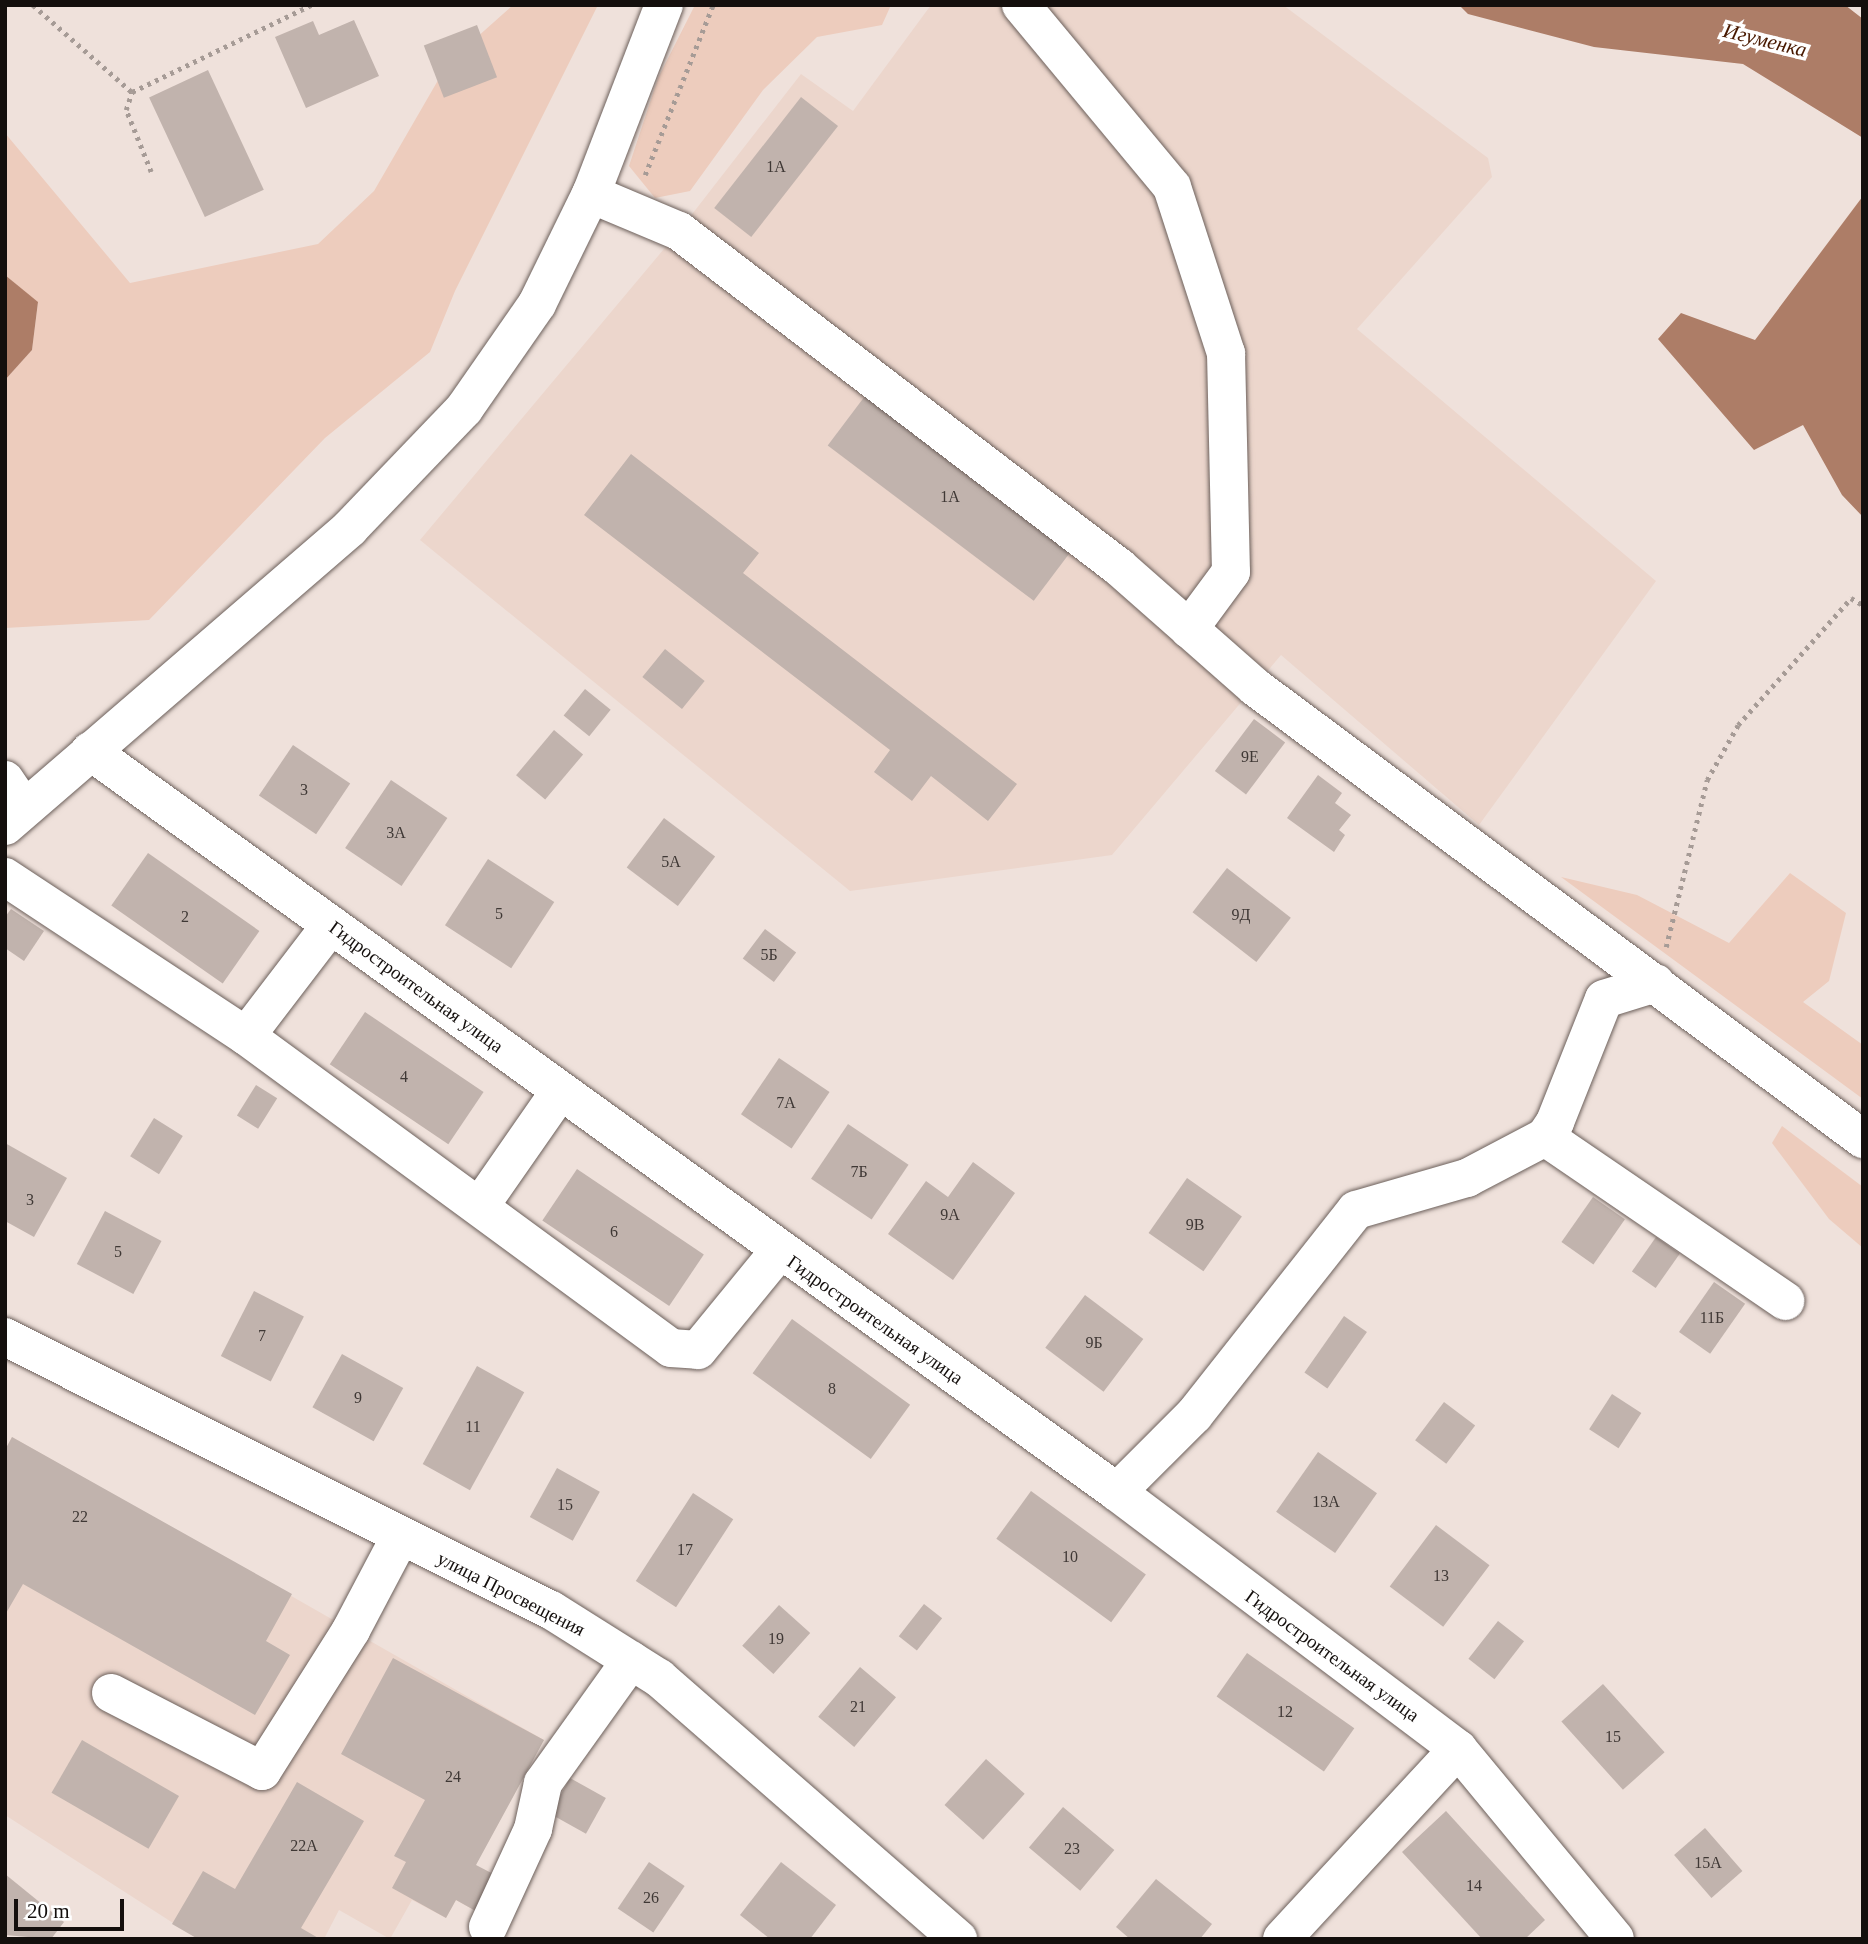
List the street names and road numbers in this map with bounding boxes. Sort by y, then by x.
street label: Гидростроительная улица [325,916,507,1058]
street label: Гидростроительная улица [783,1251,967,1389]
street label: улица Просвещения [433,1547,589,1641]
street label: Гидростроительная улица [1241,1585,1423,1727]

